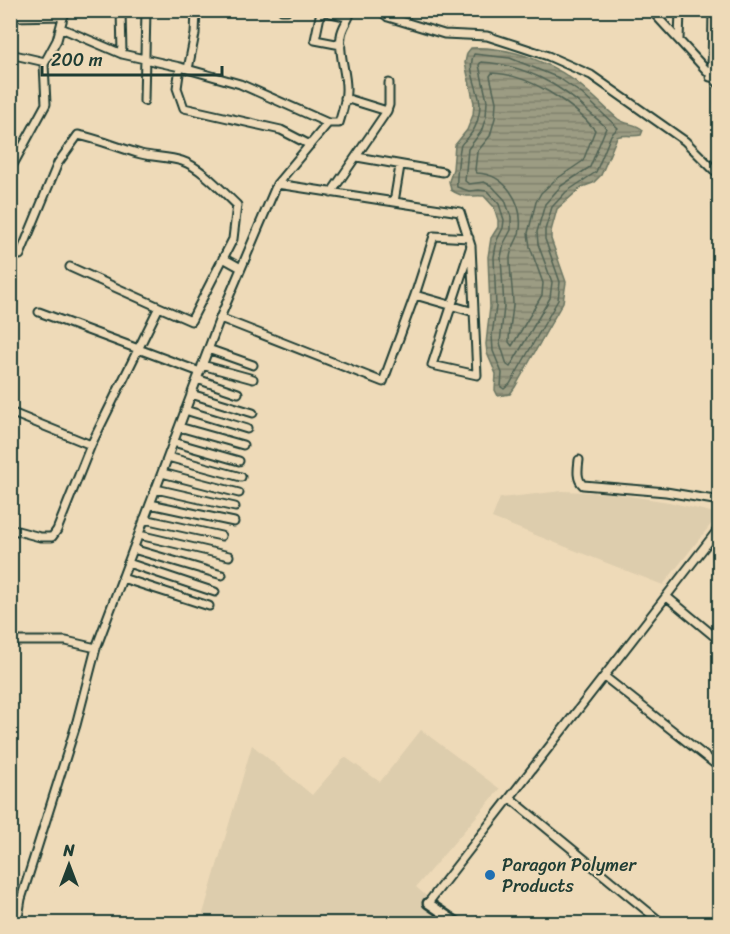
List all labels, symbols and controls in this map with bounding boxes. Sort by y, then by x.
scale bar [42,39,222,77]
text: 200 m [51,44,103,76]
north arrow [39,835,99,895]
text: N [62,836,75,865]
place label: Paragon Polymer Products [502,849,637,902]
marker: Paragon Polymer Products [483,868,497,882]

